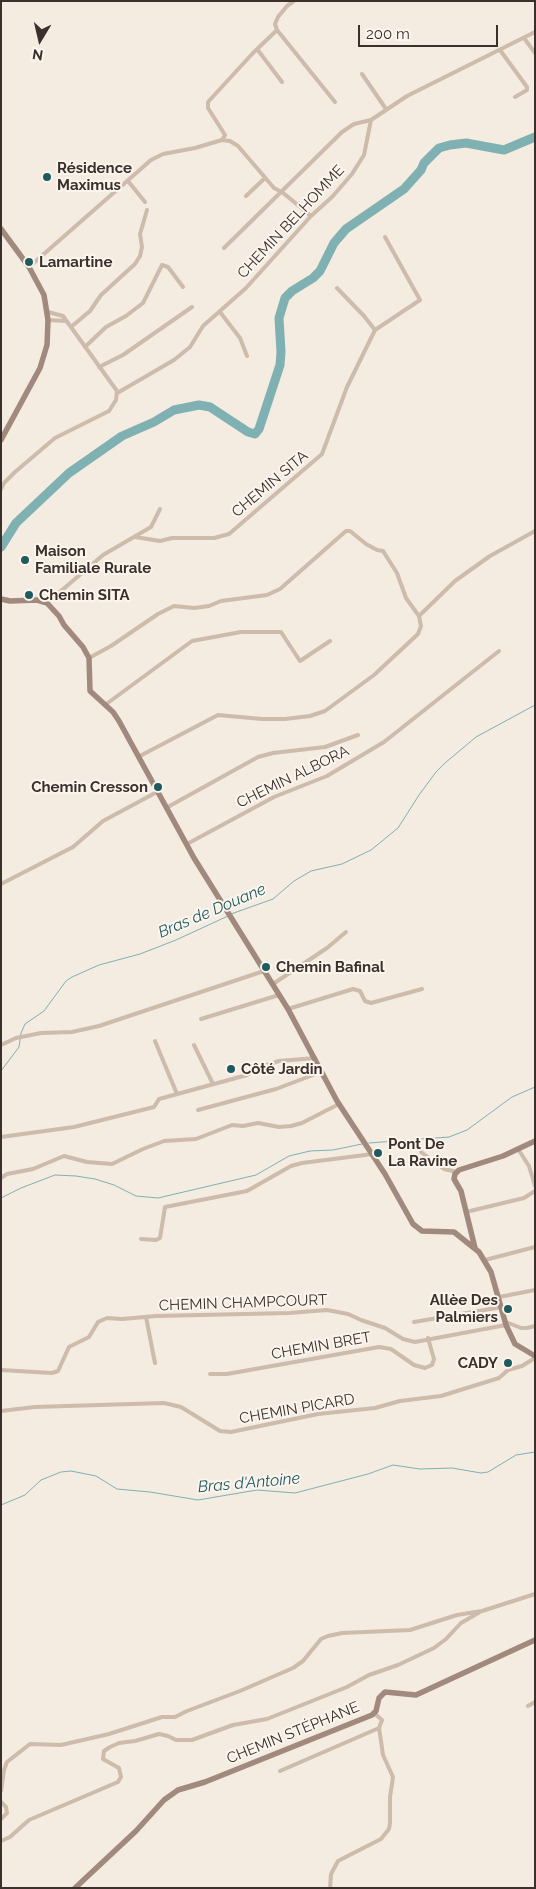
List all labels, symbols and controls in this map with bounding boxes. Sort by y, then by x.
north arrow [15,15,65,65]
scale bar [361,15,501,47]
text: 200 m [366,25,410,43]
text: N [31,46,44,64]
place label: Résidence Maximus [57,159,132,194]
street label: CHEMIN BELHOMME [234,162,348,282]
marker: Résidence Maximus [41,171,53,183]
place label: Lamartine [39,253,112,271]
marker: Lamartine [23,256,35,268]
street label: CHEMIN SITA [228,447,312,521]
place label: Maison Familiale Rurale [35,542,151,577]
marker: Maison Familiale Rurale [19,554,31,566]
place label: Chemin SITA [39,586,130,604]
marker: Chemin SITA [23,589,35,601]
street label: CHEMIN ALBORA [234,742,352,812]
place label: Chemin Cresson [31,778,148,796]
marker: Chemin Cresson [152,781,164,793]
water label: Bras de Douane [155,880,269,942]
place label: Chemin Bafinal [276,958,385,976]
marker: Chemin Bafinal [260,961,272,973]
place label: Côté Jardin [241,1060,323,1078]
marker: Côté Jardin [225,1063,237,1075]
place label: Pont De La Ravine [388,1135,457,1170]
marker: Pont De La Ravine [372,1147,384,1159]
street label: CHEMIN CHAMPCOURT [159,1291,327,1315]
place label: Allèe Des Palmiers [430,1291,498,1326]
marker: Allèe Des Palmiers [502,1303,514,1315]
street label: CHEMIN BRET [270,1328,372,1364]
place label: CADY [458,1354,498,1372]
marker: CADY [502,1357,514,1369]
street label: CHEMIN PICARD [238,1390,356,1428]
water label: Bras d'Antoine [197,1469,301,1497]
street label: CHEMIN STÉPHANE [224,1698,362,1768]

